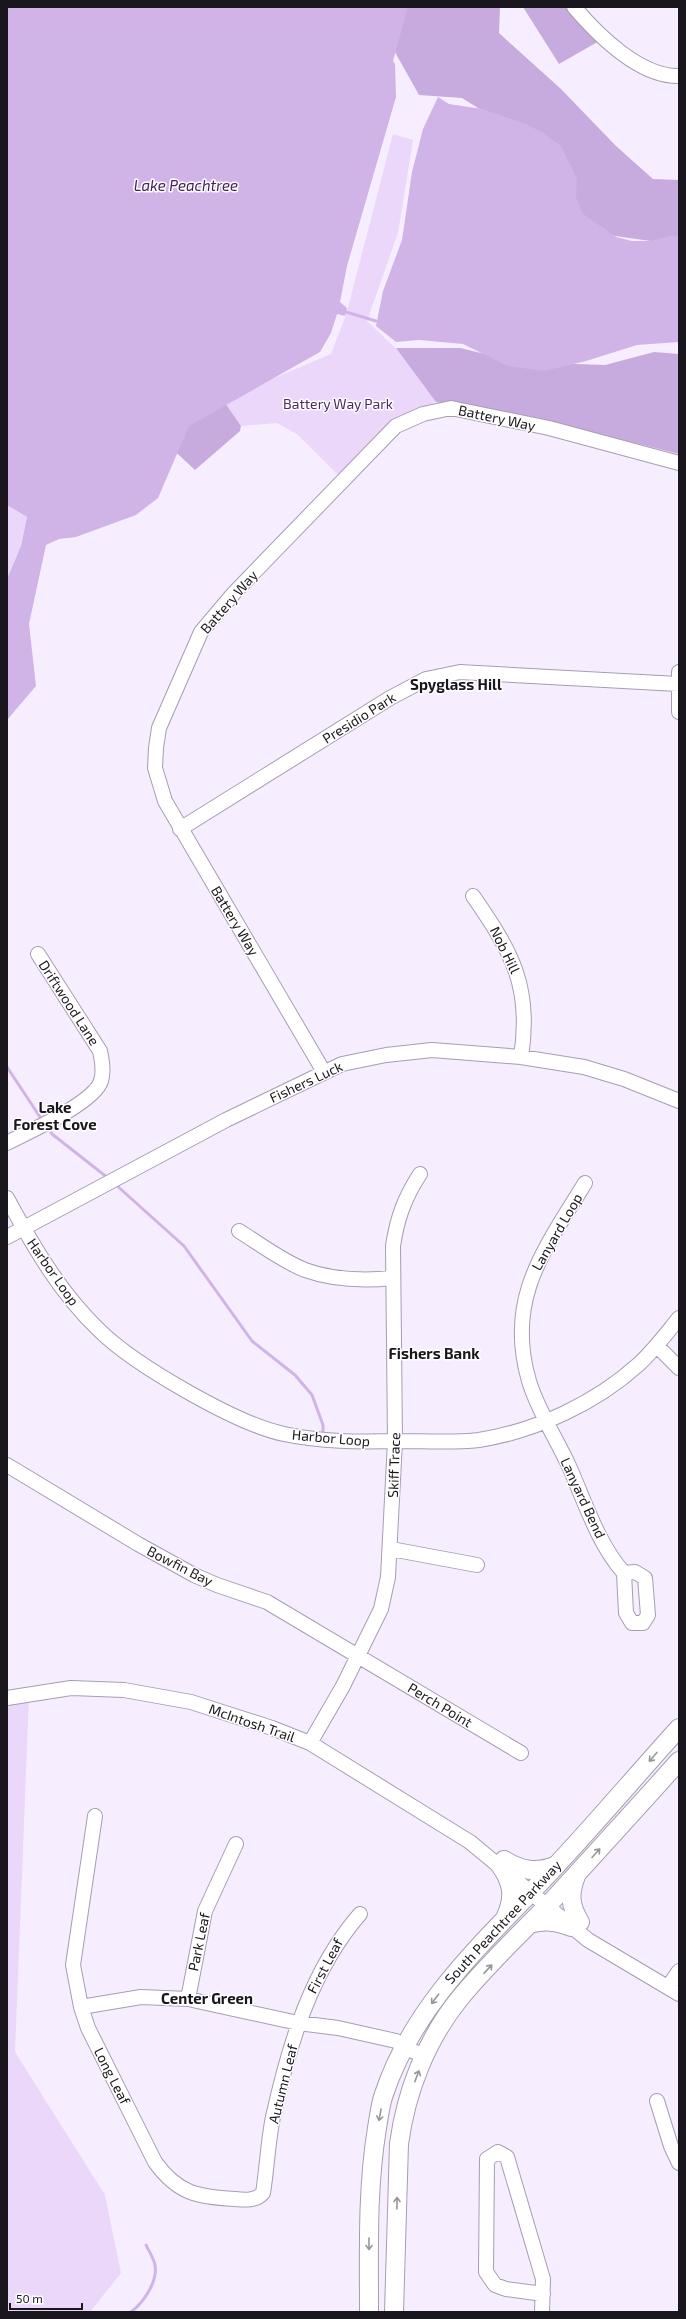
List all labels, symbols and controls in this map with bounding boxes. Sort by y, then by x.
water label: Lake Peachtree [134,176,238,194]
park label: Battery Way Park [283,395,393,412]
street label: Battery Way [457,401,538,434]
street label: Battery Way [196,566,261,637]
district label: Spyglass Hill [410,675,502,694]
street label: Presidio Park [319,688,398,747]
street label: Battery Way [208,883,263,959]
street label: Nob Hill [487,924,524,977]
street label: Driftwood Lane [36,957,103,1049]
street label: Fishers Luck [266,1057,345,1106]
district label: Lake Forest Cove [13,1098,97,1133]
street label: Lanyard Loop [528,1190,585,1273]
street label: Harbor Loop [24,1235,83,1309]
district label: Fishers Bank [388,1344,480,1362]
street label: Harbor Loop [291,1426,371,1449]
street label: Skiff Trace [384,1432,403,1498]
street label: Lanyard Bend [557,1455,610,1541]
street label: Bowfin Bay [144,1542,217,1590]
street label: Perch Point [405,1679,476,1730]
street label: McIntosh Trail [207,1700,298,1745]
one-way arrow [649,1752,658,1762]
one-way arrow [591,1848,600,1858]
street label: South Peachtree Parkway [441,1856,565,1987]
street label: Park Leaf [184,1910,213,1973]
street label: First Leaf [303,1935,346,1996]
one-way arrow [483,1964,492,1974]
district label: Center Green [161,1989,253,2007]
one-way arrow [431,1993,439,2004]
street label: Autumn Leaf [264,2042,301,2125]
street label: Long Leaf [91,2044,134,2108]
one-way arrow [413,2070,421,2082]
one-way arrow [376,2108,384,2121]
one-way arrow [393,2197,401,2210]
one-way arrow [365,2237,373,2250]
scale bar [10,2285,82,2311]
text: 50 m [16,2291,43,2305]

